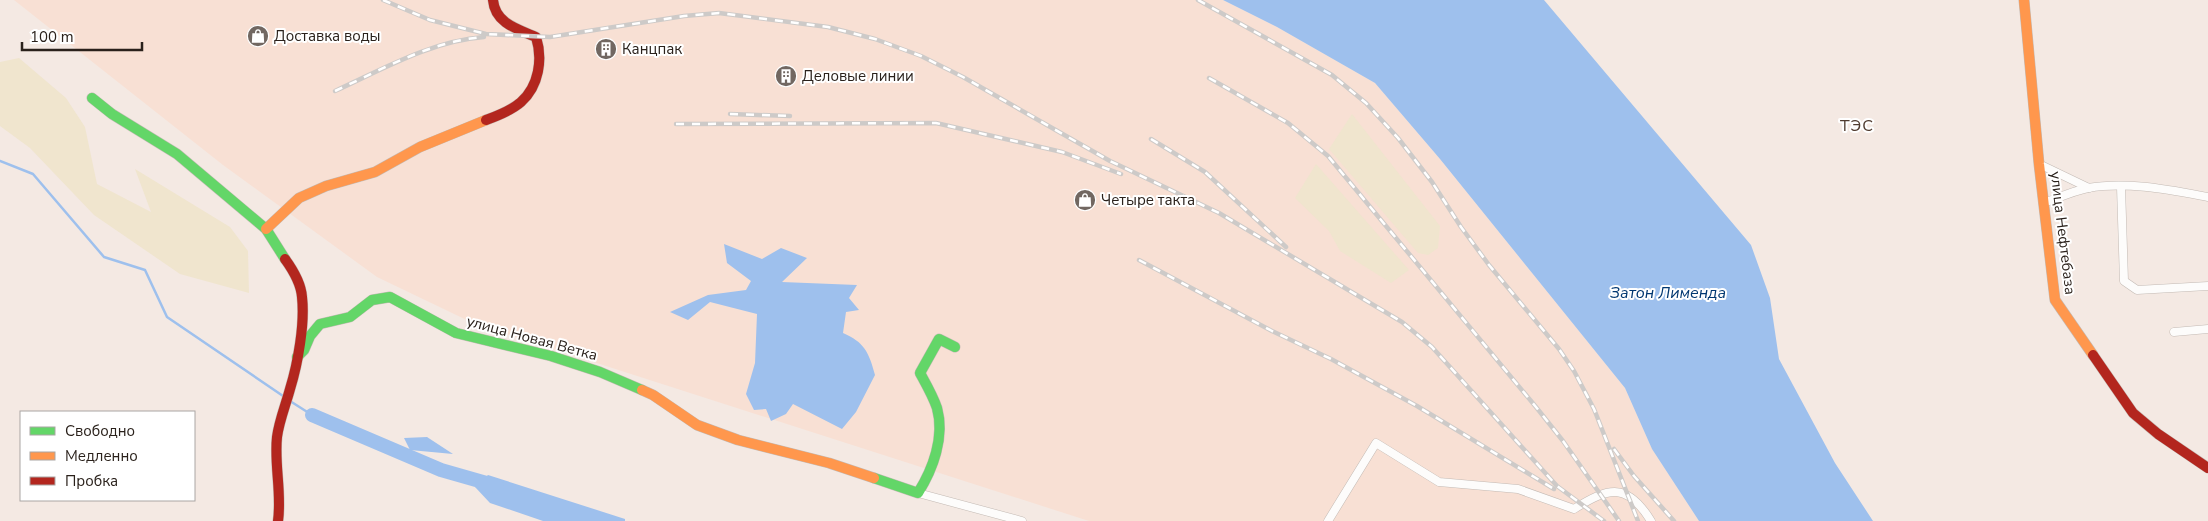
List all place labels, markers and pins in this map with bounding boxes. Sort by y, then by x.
shop icon: Доставка воды [246,24,270,48]
place label: Доставка воды [274,26,381,46]
building icon: Канцпак [594,37,618,61]
place label: Канцпак [622,39,682,59]
building icon: Деловые линии [774,64,798,88]
place label: Деловые линии [802,66,914,86]
shop icon: Четыре такта [1073,188,1097,212]
place label: Четыре такта [1101,190,1195,210]

